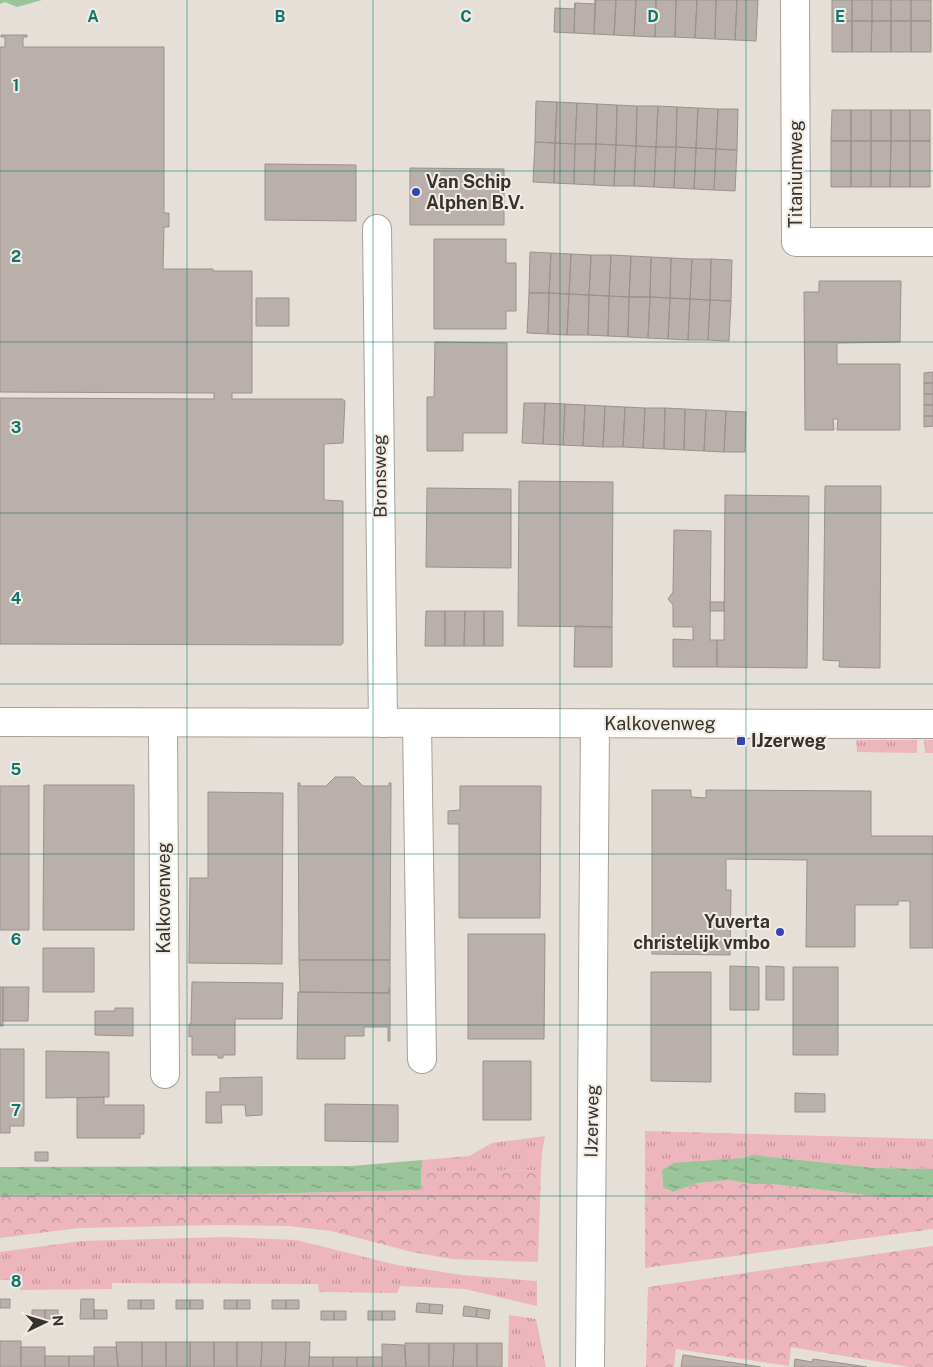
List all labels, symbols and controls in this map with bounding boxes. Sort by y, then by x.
text: A [87,7,99,26]
text: B [275,7,286,26]
text: C [460,7,472,26]
text: D [647,7,659,26]
text: E [835,7,845,26]
text: 1 [13,76,19,95]
street label: Titaniumweg [785,120,806,228]
place label: Van Schip Alphen B.V. [426,171,524,213]
marker: Van Schip Alphen B.V. [410,186,422,198]
text: 2 [11,247,21,266]
text: 3 [11,418,21,437]
street label: Bronsweg [368,434,391,518]
text: 4 [11,589,22,608]
street label: Kalkovenweg [604,713,716,734]
place label: IJzerweg [751,730,826,751]
marker: IJzerweg [735,735,747,747]
text: 5 [11,760,22,779]
street label: Kalkovenweg [153,842,174,954]
place label: Yuverta christelijk vmbo [633,911,770,953]
marker: Yuverta christelijk vmbo [774,926,786,938]
text: 6 [11,930,21,949]
street label: IJzerweg [580,1084,603,1158]
text: 7 [11,1101,21,1120]
text: 8 [11,1272,22,1291]
north arrow [20,1297,70,1347]
text: N [50,1315,66,1327]

